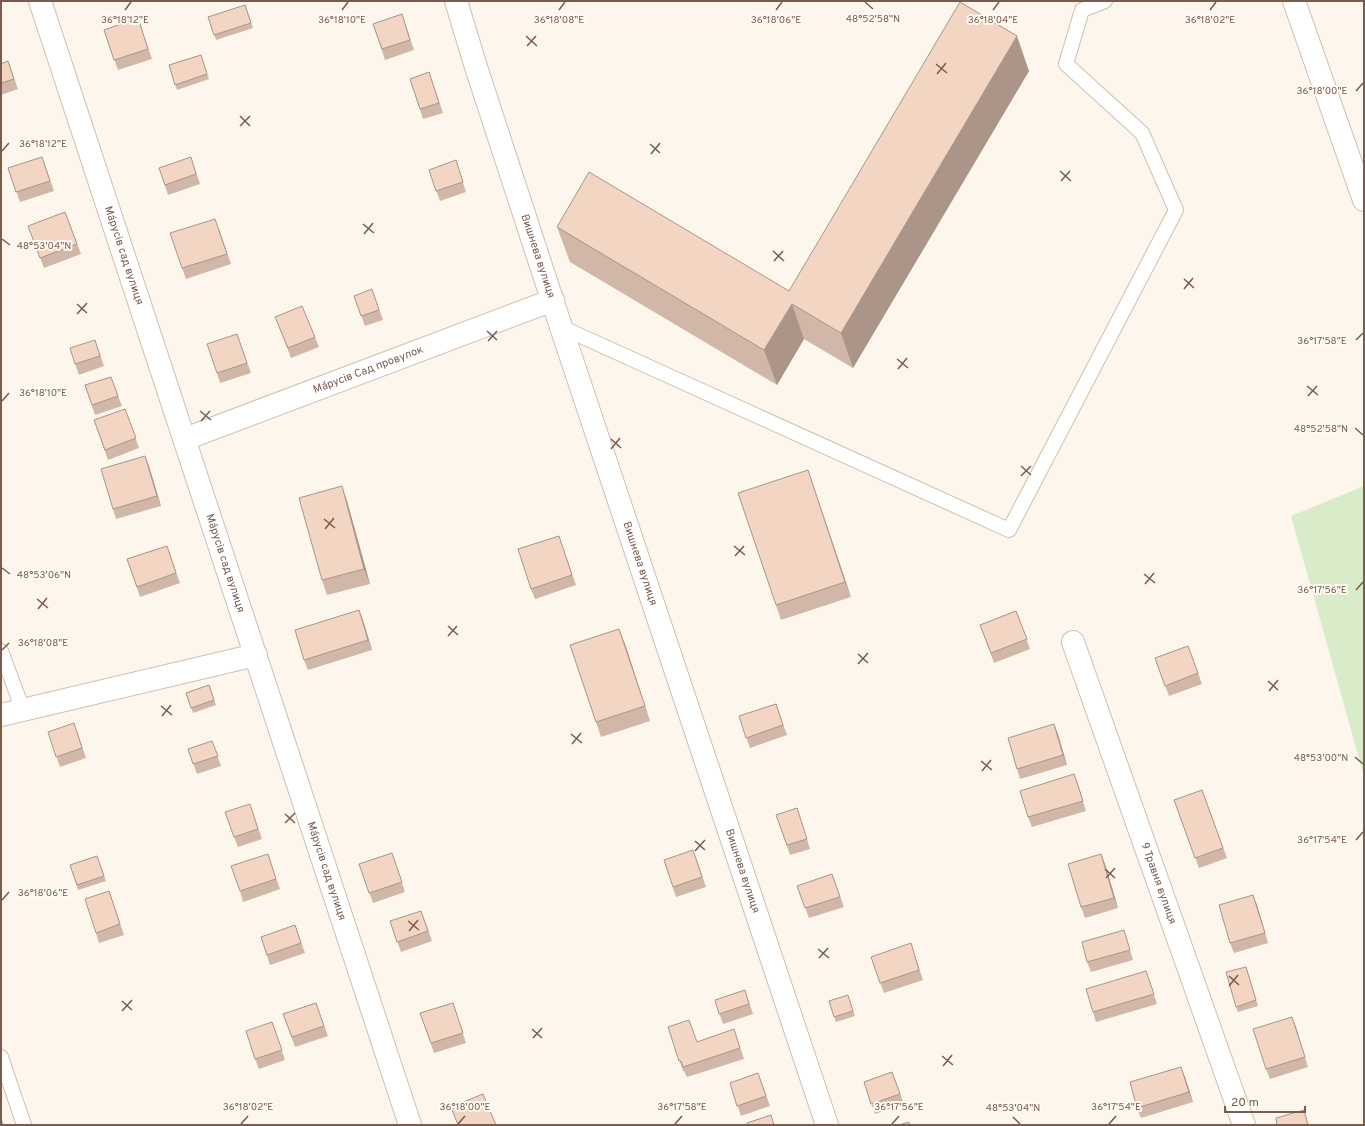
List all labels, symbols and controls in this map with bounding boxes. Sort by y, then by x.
text: 48°52'58"N [846,13,900,26]
text: 36°18'12"E [101,14,149,27]
text: 36°18'10"E [318,14,366,27]
text: 36°18'08"E [534,14,584,27]
text: 36°18'06"E [751,14,801,27]
text: 36°18'04"E [968,14,1018,27]
text: 36°18'02"E [1185,14,1235,27]
text: 36°18'00"E [1297,85,1347,98]
text: 36°18'12"E [19,138,67,151]
street label: Мáрусів сад вулиця [101,204,147,307]
street label: Вишнева вулиця [518,212,558,300]
text: 48°53'04"N [17,240,71,253]
text: 36°17'58"E [1297,335,1347,348]
street label: Мáрусів Сад провулок [311,343,425,397]
text: 36°18'10"E [19,387,67,400]
text: 48°52'58"N [1294,423,1348,436]
street label: Мáрусів сад вулиця [202,512,248,614]
street label: Вишнева вулиця [619,520,660,608]
text: 48°53'06"N [17,569,71,582]
text: 36°17'56"E [1297,584,1347,597]
text: 36°18'08"E [18,637,68,650]
text: 48°53'00"N [1294,752,1348,765]
street label: Мáрусів сад вулиця [304,820,349,922]
street label: Вишнева вулиця [722,827,763,915]
text: 36°17'54"E [1297,834,1347,847]
street label: 9 Травня вулиця [1138,841,1179,926]
text: 36°18'06"E [18,887,68,900]
scale bar [1225,1088,1305,1114]
text: 20 m [1231,1095,1259,1111]
text: 36°18'02"E [223,1101,273,1114]
text: 36°18'00"E [440,1101,490,1114]
text: 36°17'58"E [657,1101,707,1114]
text: 36°17'56"E [874,1101,924,1114]
text: 36°17'54"E [1091,1101,1141,1114]
text: 48°53'04"N [986,1102,1040,1115]

